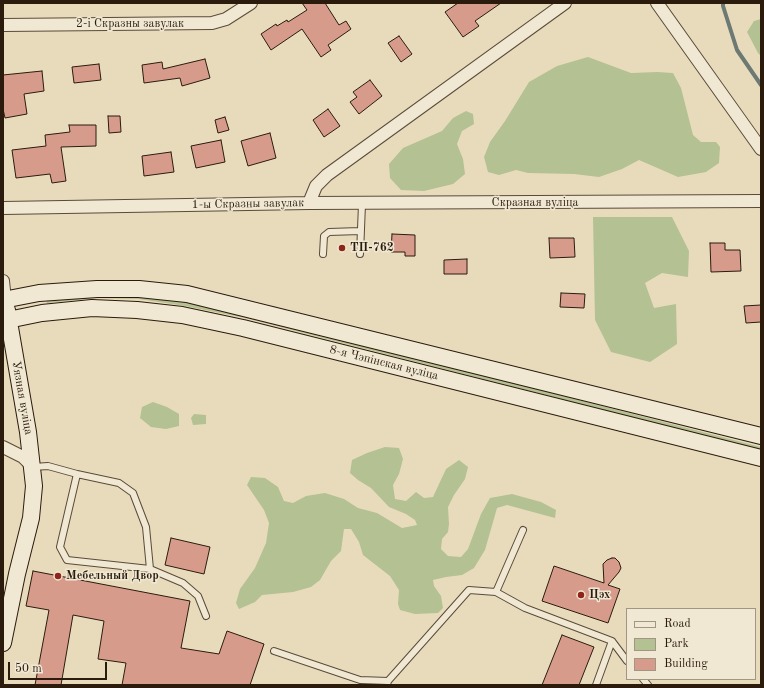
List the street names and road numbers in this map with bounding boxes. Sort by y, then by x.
street label: 2-і Скразны завулак [76,17,184,31]
street label: 1-ы Скразны завулак [192,196,304,212]
street label: Скразная вуліца [492,196,578,210]
street label: 8-я Чэпінская вуліца [328,343,440,383]
street label: Уязная вуліца [8,360,36,436]

